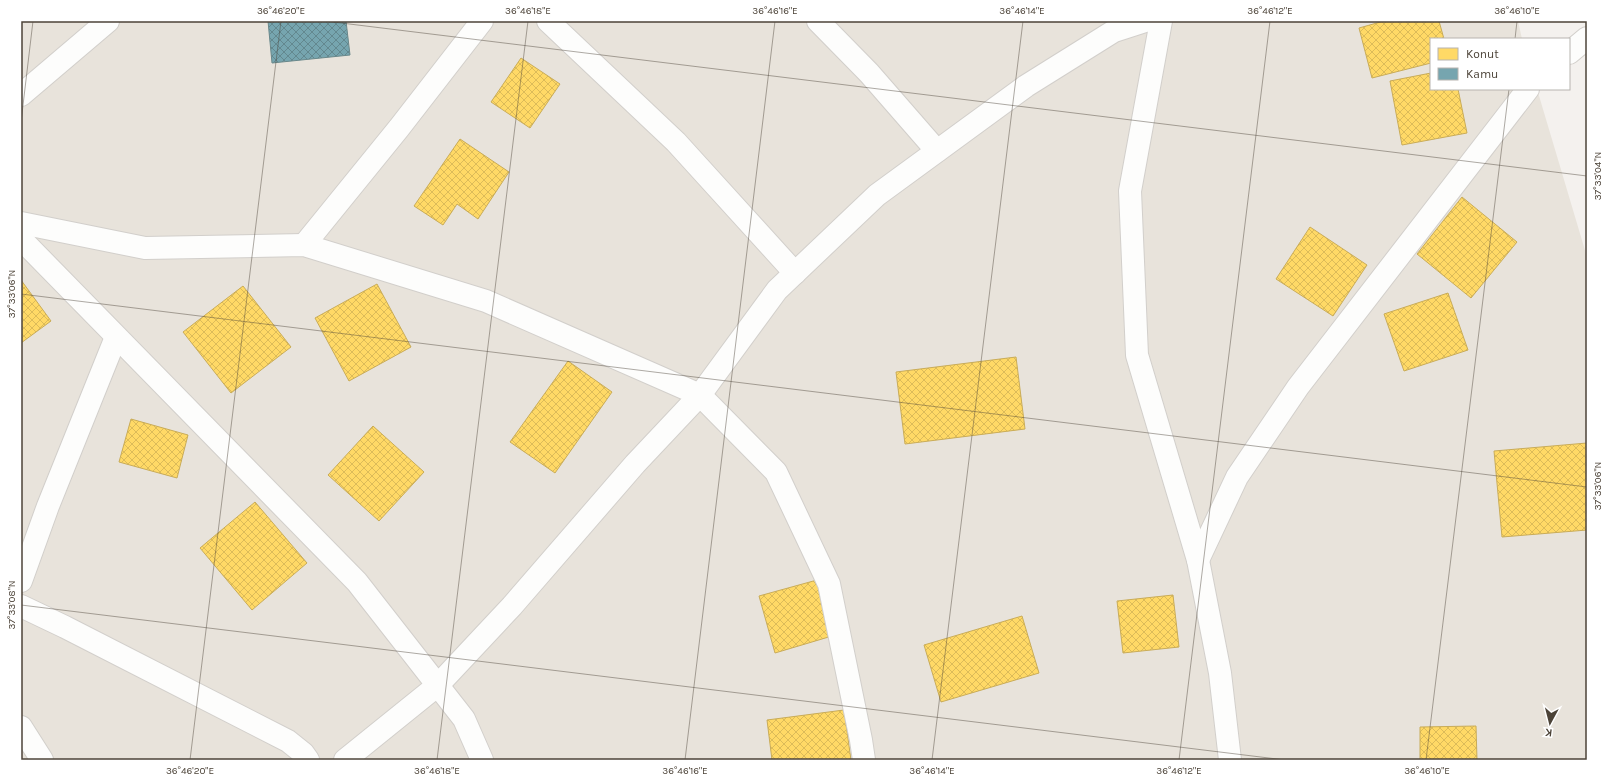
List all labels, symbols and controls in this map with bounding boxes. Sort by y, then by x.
text: 36°46'20"E [257,5,305,17]
text: 36°46'18"E [505,5,551,17]
text: 36°46'16"E [752,5,798,17]
text: 36°46'14"E [999,5,1045,17]
text: 36°46'12"E [1247,5,1293,17]
text: 36°46'10"E [1494,5,1540,17]
legend [1430,38,1570,90]
text: Konut [1466,47,1499,61]
text: Kamu [1466,67,1498,81]
text: 37°33'04"N [1592,152,1604,200]
text: 37°33'06"N [6,270,18,318]
text: 37°33'06"N [1592,462,1604,510]
text: 37°33'08"N [6,580,18,630]
north arrow [1530,703,1570,743]
text: K [1544,725,1553,739]
text: 36°46'20"E [166,765,214,777]
text: 36°46'18"E [414,765,460,777]
text: 36°46'16"E [662,765,708,777]
text: 36°46'14"E [909,765,955,777]
text: 36°46'12"E [1156,765,1202,777]
text: 36°46'10"E [1404,765,1450,777]

